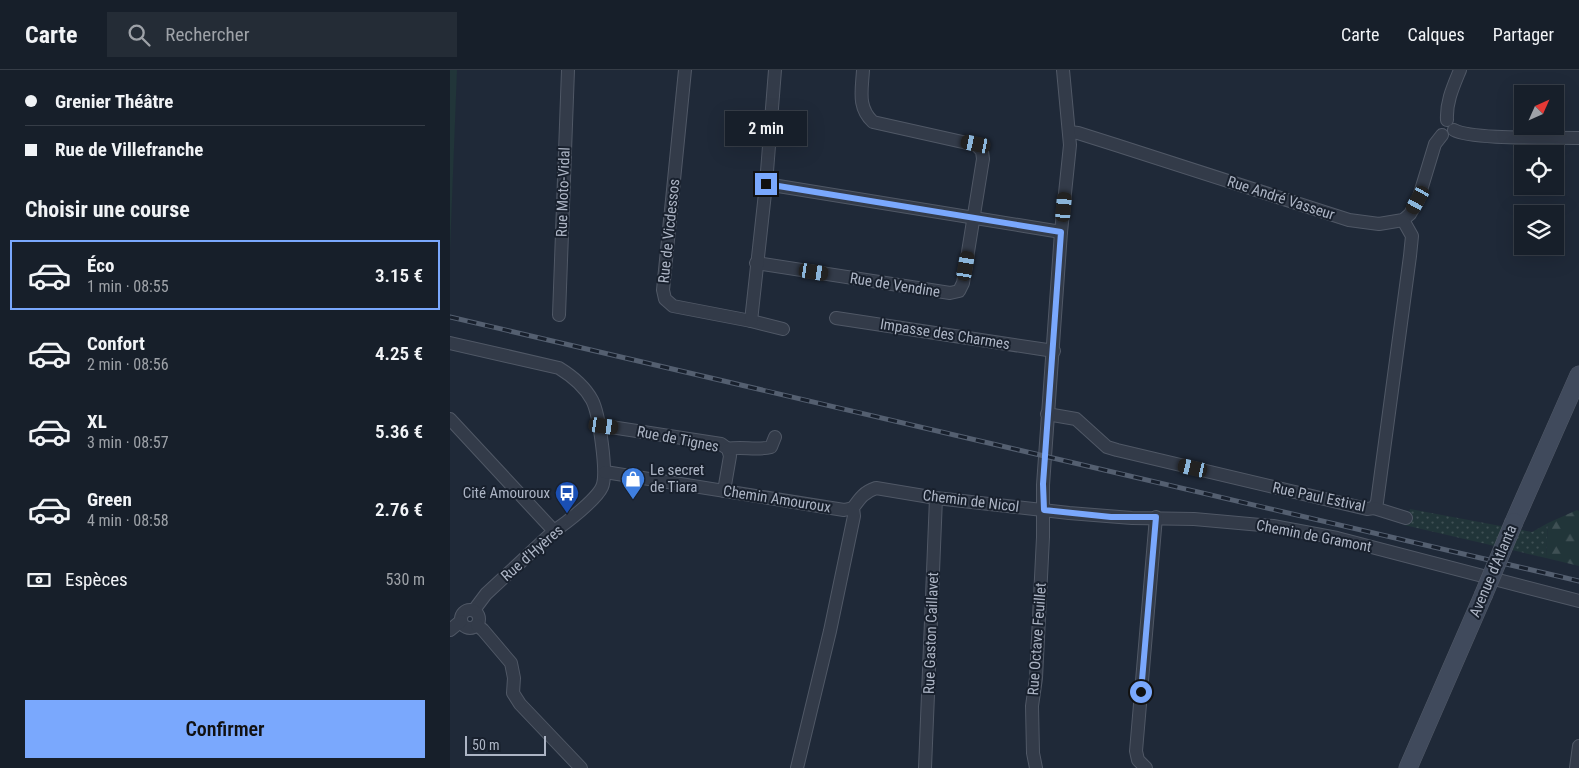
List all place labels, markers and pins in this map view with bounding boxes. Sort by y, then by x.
place label: Le secret de Tiara [650,461,704,496]
shop icon: Le secret de Tiara [620,466,646,500]
bus stop icon: Cité Amouroux [554,480,580,514]
place label: Cité Amouroux [463,484,550,502]

